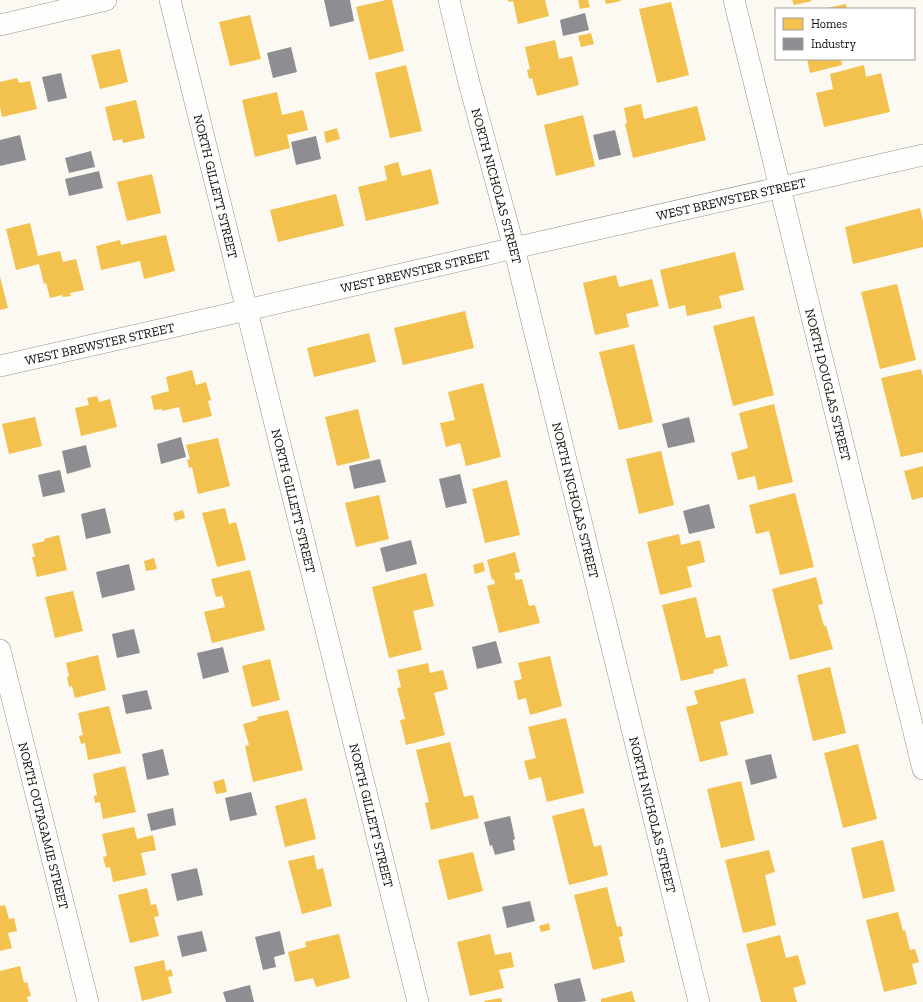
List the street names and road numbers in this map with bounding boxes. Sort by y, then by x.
street label: NORTH NICHOLAS STREET [469,107,525,265]
street label: NORTH GILLETT STREET [191,113,241,260]
street label: WEST BREWSTER STREET [655,174,807,223]
street label: WEST BREWSTER STREET [339,246,492,296]
street label: NORTH DOUGLAS STREET [803,307,854,462]
street label: WEST BREWSTER STREET [23,319,176,368]
street label: NORTH NICHOLAS STREET [549,420,602,580]
street label: NORTH GILLETT STREET [269,427,319,574]
street label: NORTH NICHOLAS STREET [627,735,679,894]
street label: NORTH OUTAGAMIE STREET [16,740,72,911]
street label: NORTH GILLETT STREET [347,742,397,889]

